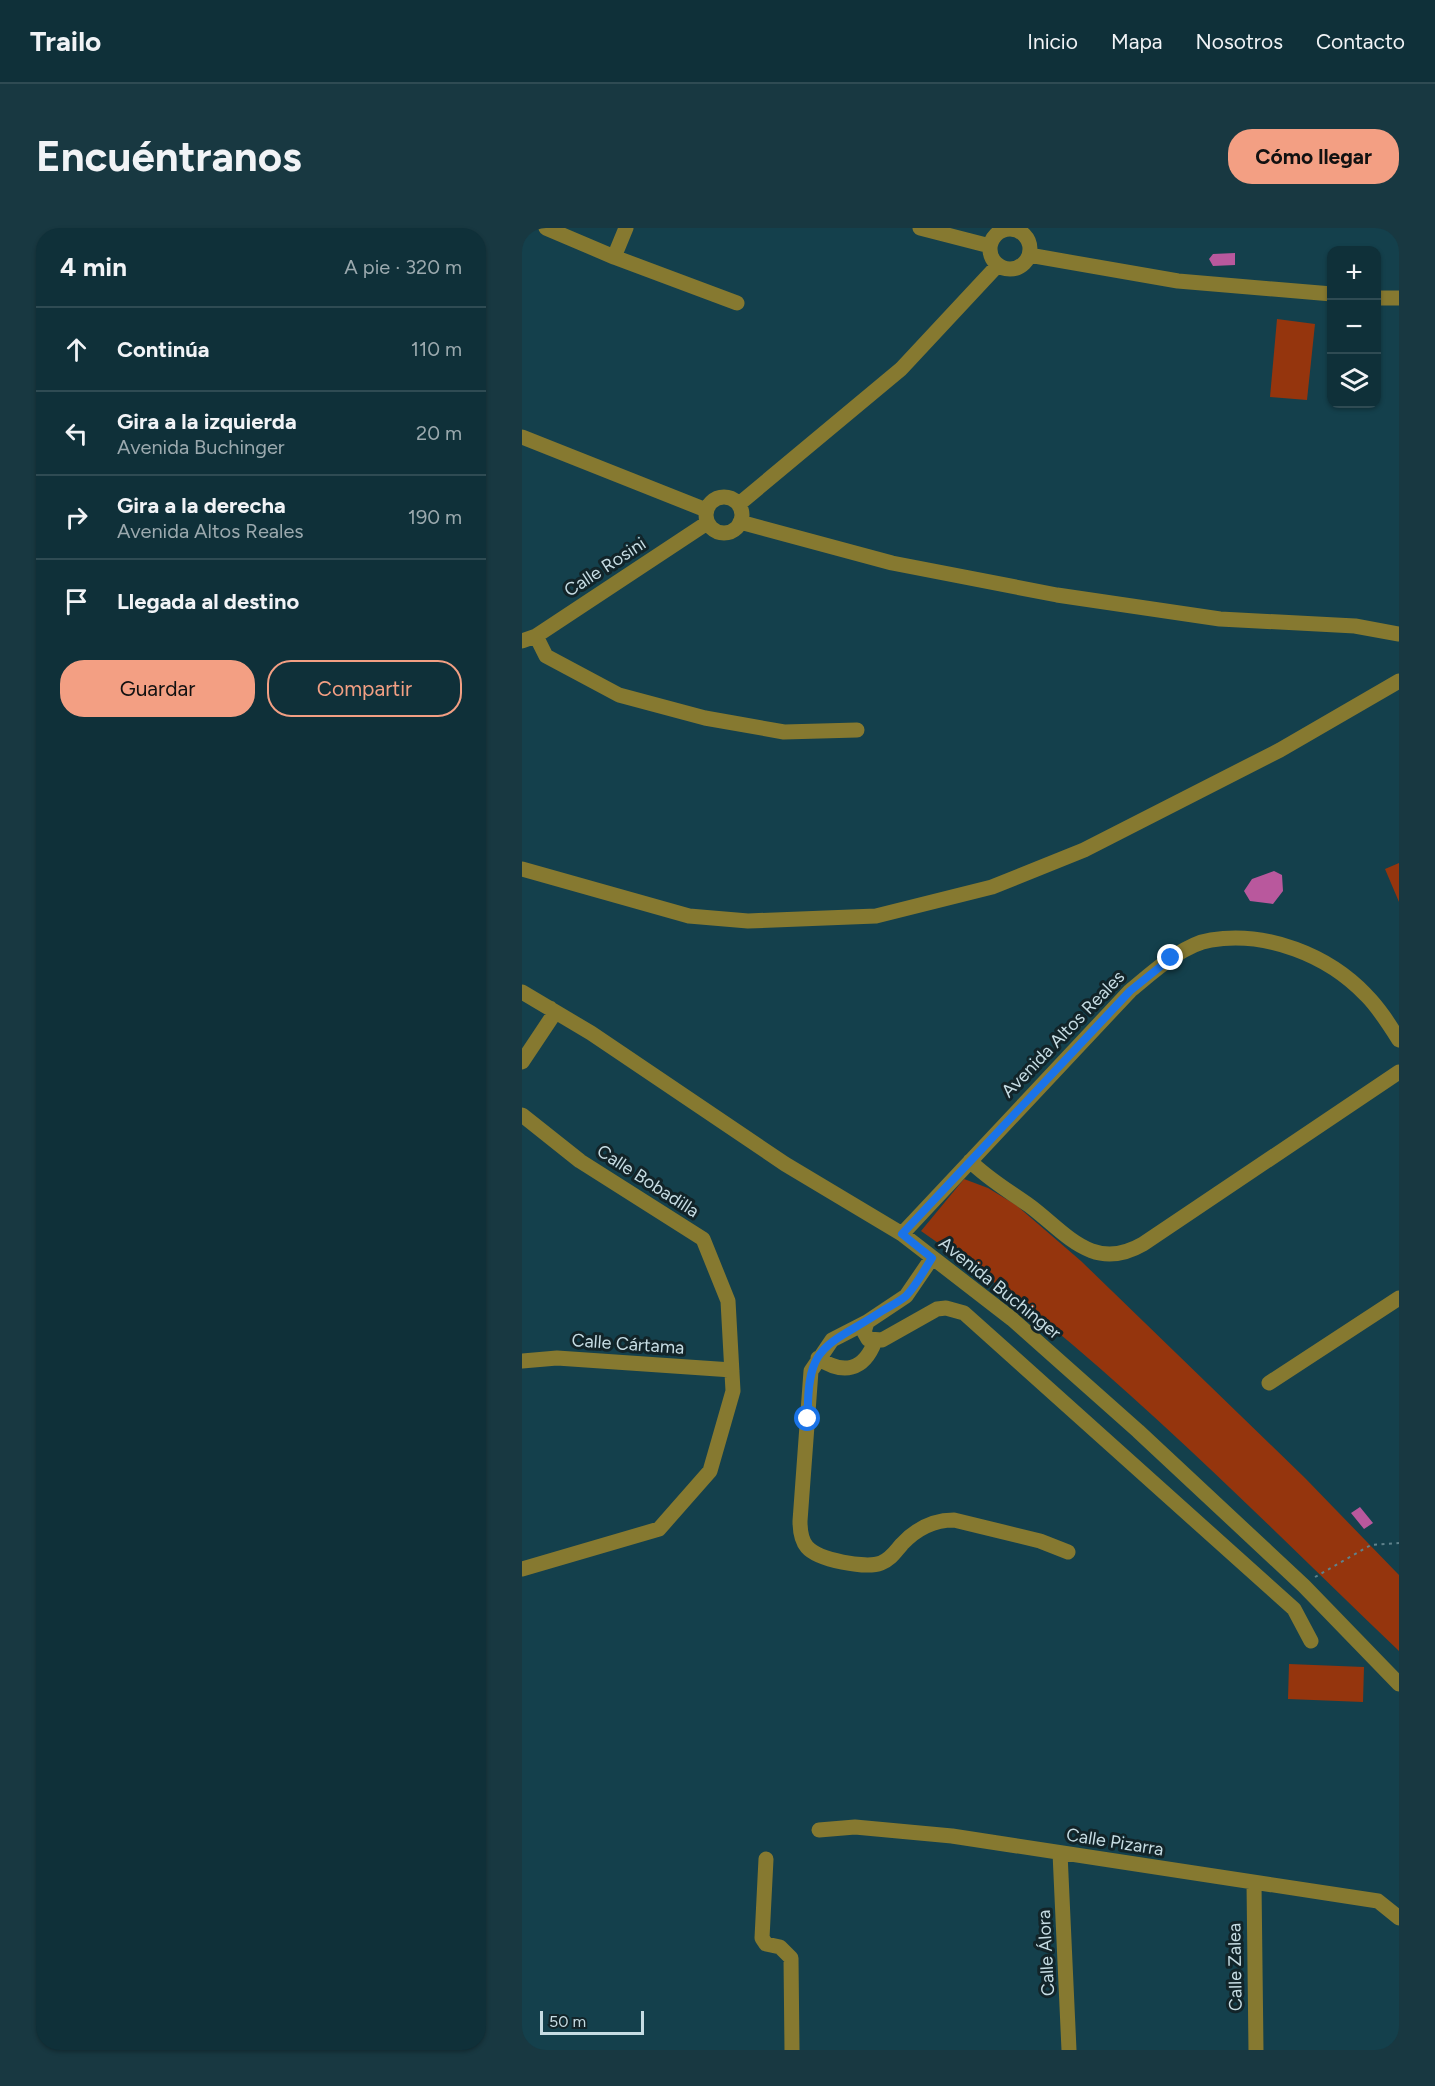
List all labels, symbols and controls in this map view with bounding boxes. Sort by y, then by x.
text: Trailo [30,24,101,58]
text: Inicio [1027,29,1078,54]
text: Mapa [1111,29,1163,54]
text: Nosotros [1196,29,1283,54]
text: Contacto [1316,29,1405,54]
button: Cómo llegar [1228,129,1399,184]
text: Encuéntranos [36,131,302,182]
map controls [1327,246,1381,408]
button: + [1327,246,1381,300]
text: 4 min [60,251,127,283]
text: A pie · 320 m [344,255,462,279]
button: − [1327,300,1381,354]
icon: ahead [60,333,93,366]
text: Continúa [117,336,210,363]
text: 110 m [411,337,462,361]
button: layers [1327,354,1381,408]
text: Gira a la izquierda [117,408,297,435]
icon: left [60,417,93,450]
text: 20 m [416,421,462,445]
text: Avenida Buchinger [117,435,285,459]
text: Gira a la derecha [117,492,286,519]
icon: right [60,501,93,534]
text: 190 m [408,505,462,529]
text: Avenida Altos Reales [117,519,304,543]
street label: Calle Rosini [560,532,650,602]
icon: arrive [60,585,93,618]
text: Llegada al destino [117,588,299,615]
button: Guardar [60,660,255,717]
button: Compartir [267,660,462,717]
route end [1157,944,1183,970]
street label: Avenida Altos Reales [997,966,1129,1102]
street label: Calle Bobadilla [593,1140,703,1222]
street label: Avenida Buchinger [934,1232,1066,1344]
street label: Calle Cártama [571,1329,685,1359]
route start [794,1405,820,1431]
street label: Calle Pizarra [1065,1823,1165,1861]
street label: Calle Álora [1033,1909,1059,1997]
street label: Calle Zalea [1223,1923,1247,2011]
scale bar [540,2008,644,2036]
text: 50 m [549,2012,586,2031]

